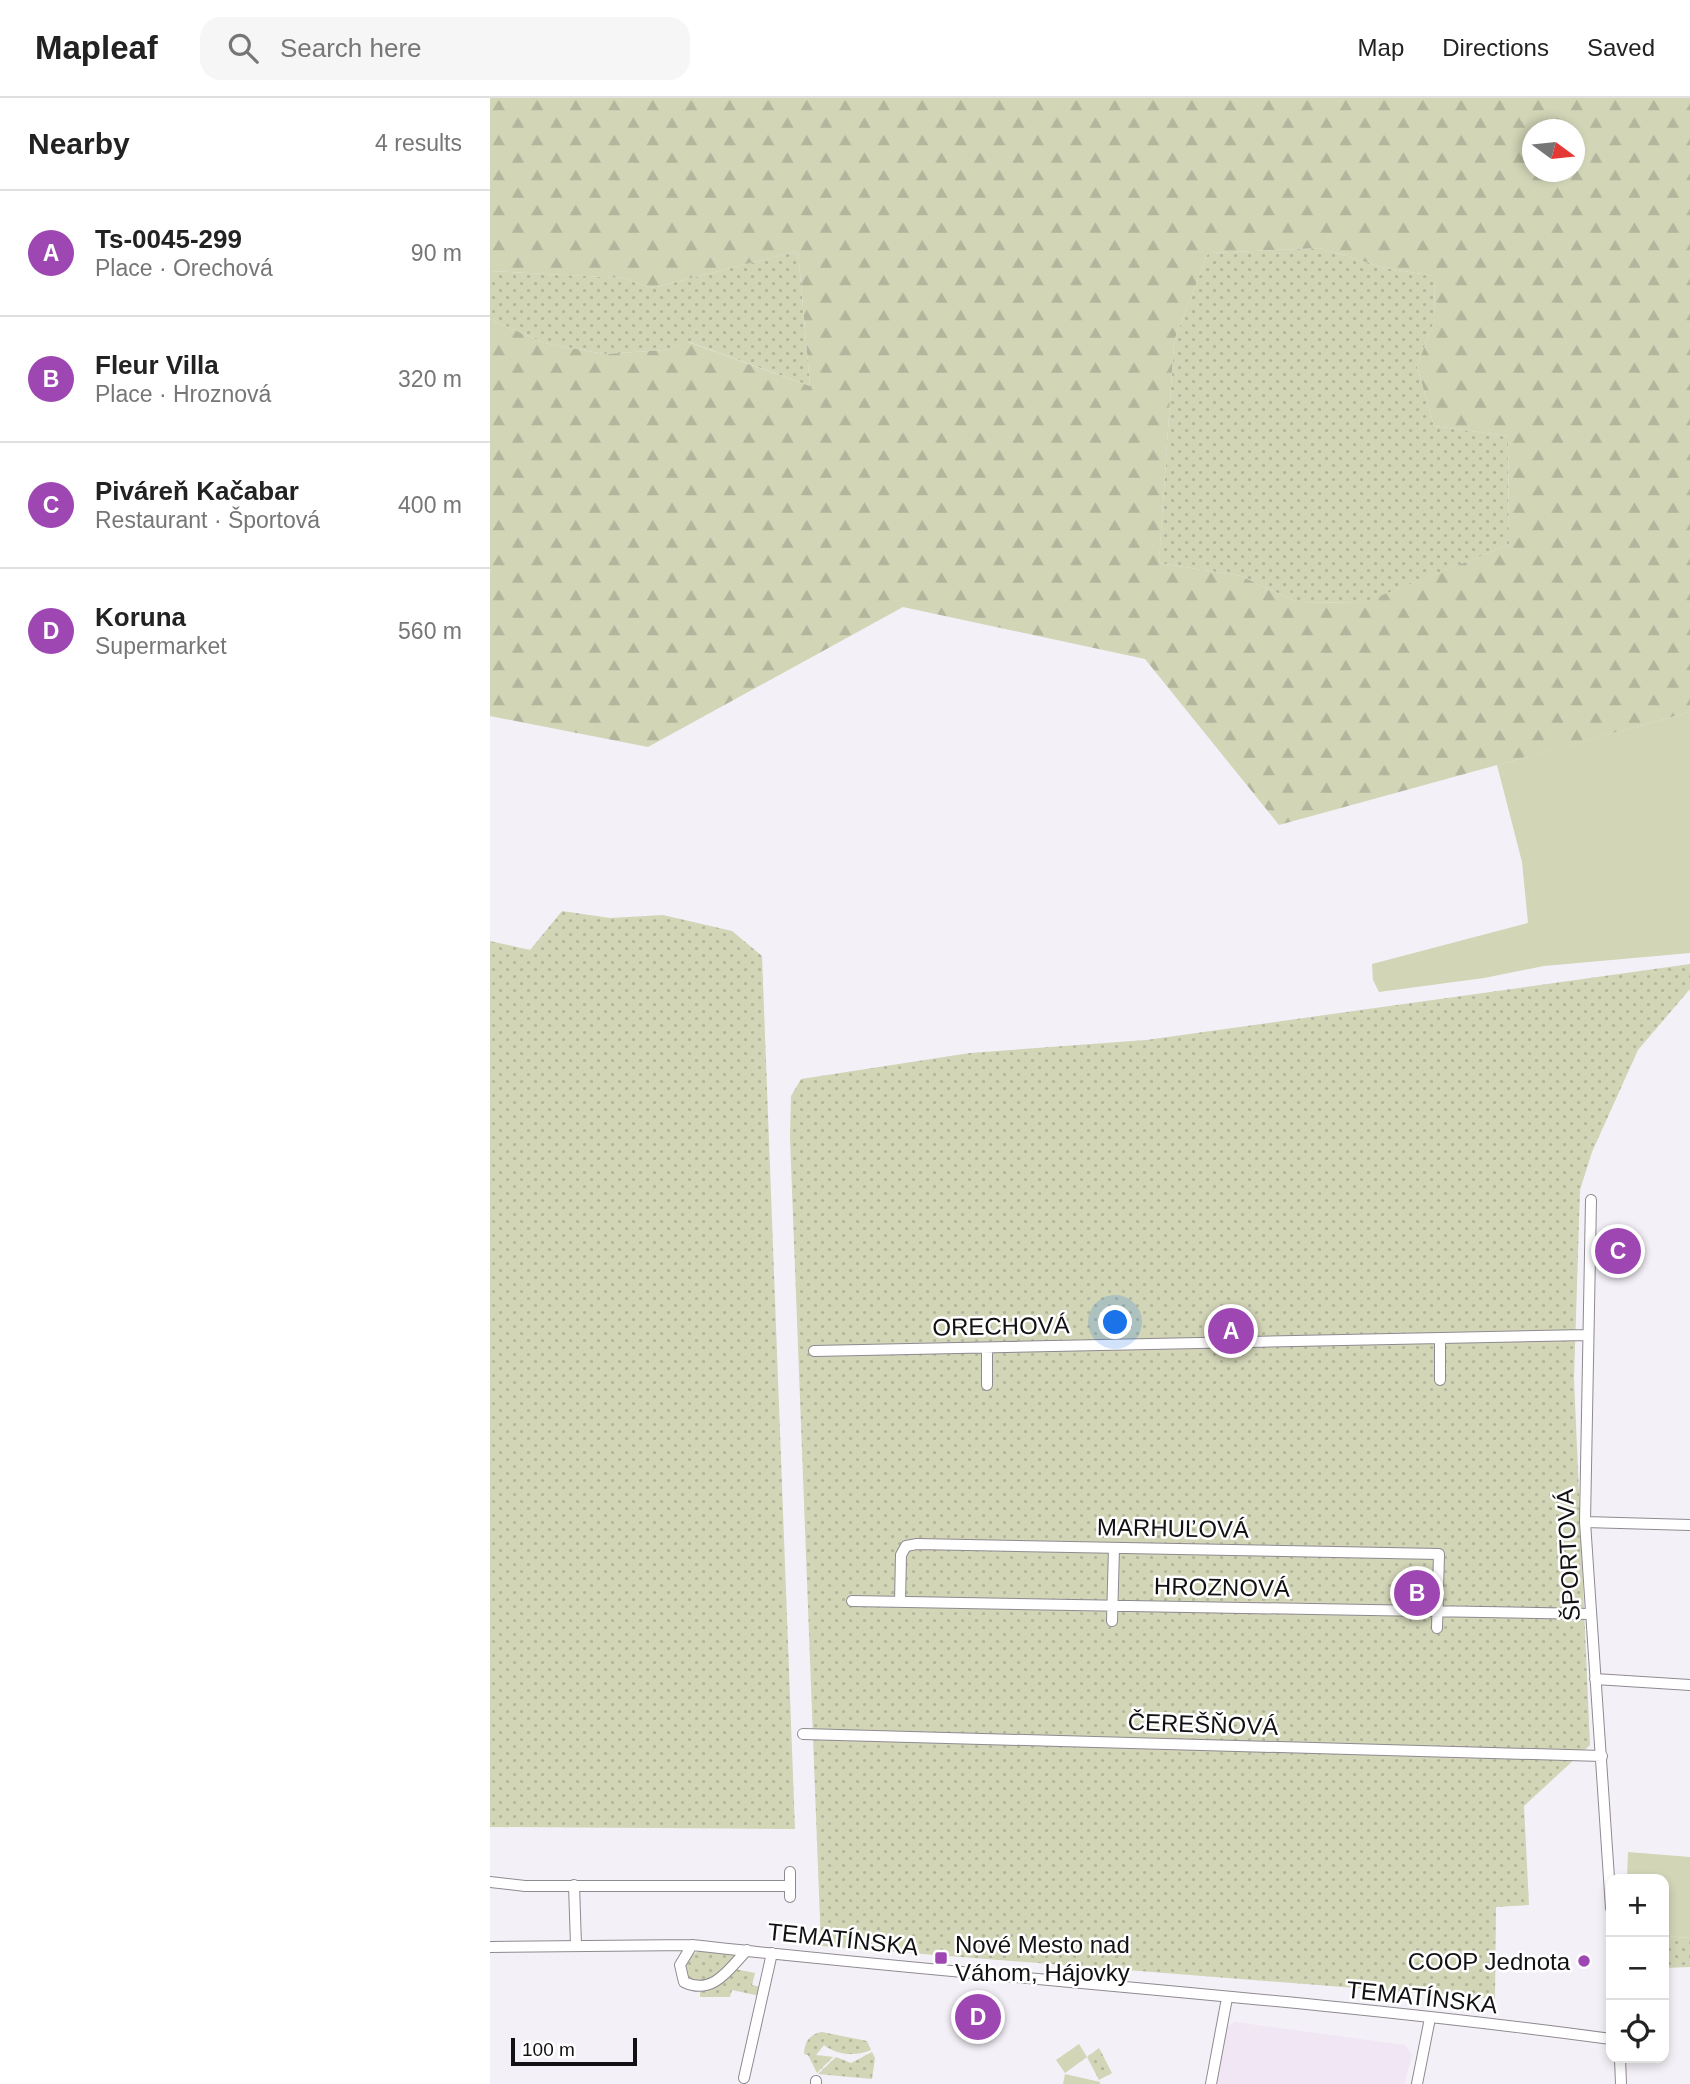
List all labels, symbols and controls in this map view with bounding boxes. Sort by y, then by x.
search box [200,17,690,80]
text: Mapleaf [35,29,158,66]
icon: search [224,29,262,67]
text: Search here [280,33,422,63]
text: Map [1358,34,1404,61]
text: Directions [1442,34,1549,61]
text: Saved [1587,34,1655,61]
north arrow [1522,119,1585,182]
text: Nearby [28,127,130,160]
text: 4 results [375,130,462,156]
text: Ts-0045-299 [95,224,242,254]
text: A [43,240,59,266]
text: 90 m [411,240,462,266]
text: Place · Orechová [95,255,273,281]
text: Fleur Villa [95,350,219,380]
text: B [43,366,59,392]
text: 320 m [398,366,462,392]
text: Place · Hroznová [95,381,271,407]
text: Piváreň Kačabar [95,476,299,506]
text: C [43,492,59,518]
text: 400 m [398,492,462,518]
text: Restaurant · Športová [95,507,320,533]
text: Koruna [95,602,186,632]
text: D [43,618,59,644]
text: 560 m [398,618,462,644]
text: Supermarket [95,633,227,659]
pin: C [1595,1225,1641,1277]
your location [1098,1305,1132,1339]
pin: A [1208,1305,1254,1357]
street label: ORECHOVÁ [932,1311,1070,1341]
street label: ŠPORTOVÁ [1551,1488,1585,1622]
street label: MARHUĽOVÁ [1097,1513,1249,1543]
pin: B [1394,1567,1440,1619]
street label: HROZNOVÁ [1154,1572,1290,1602]
street label: ČEREŠŇOVÁ [1127,1708,1279,1740]
map controls [1606,1874,1669,2063]
button: + [1606,1874,1669,1937]
street label: TEMATÍNSKA [766,1918,920,1960]
place label: Nové Mesto nad Váhom, Hájovky [955,1931,1130,1986]
button: − [1606,1937,1669,2000]
place label: COOP Jednota [1408,1948,1571,1975]
marker: Nové Mesto nad Váhom, Hájovky [933,1950,949,1966]
marker: COOP Jednota [1576,1953,1592,1969]
street label: TEMATÍNSKA [1345,1976,1499,2018]
pin: D [955,1991,1001,2043]
button: locate [1606,2000,1669,2063]
scale bar [511,2035,637,2067]
text: 100 m [522,2039,575,2060]

